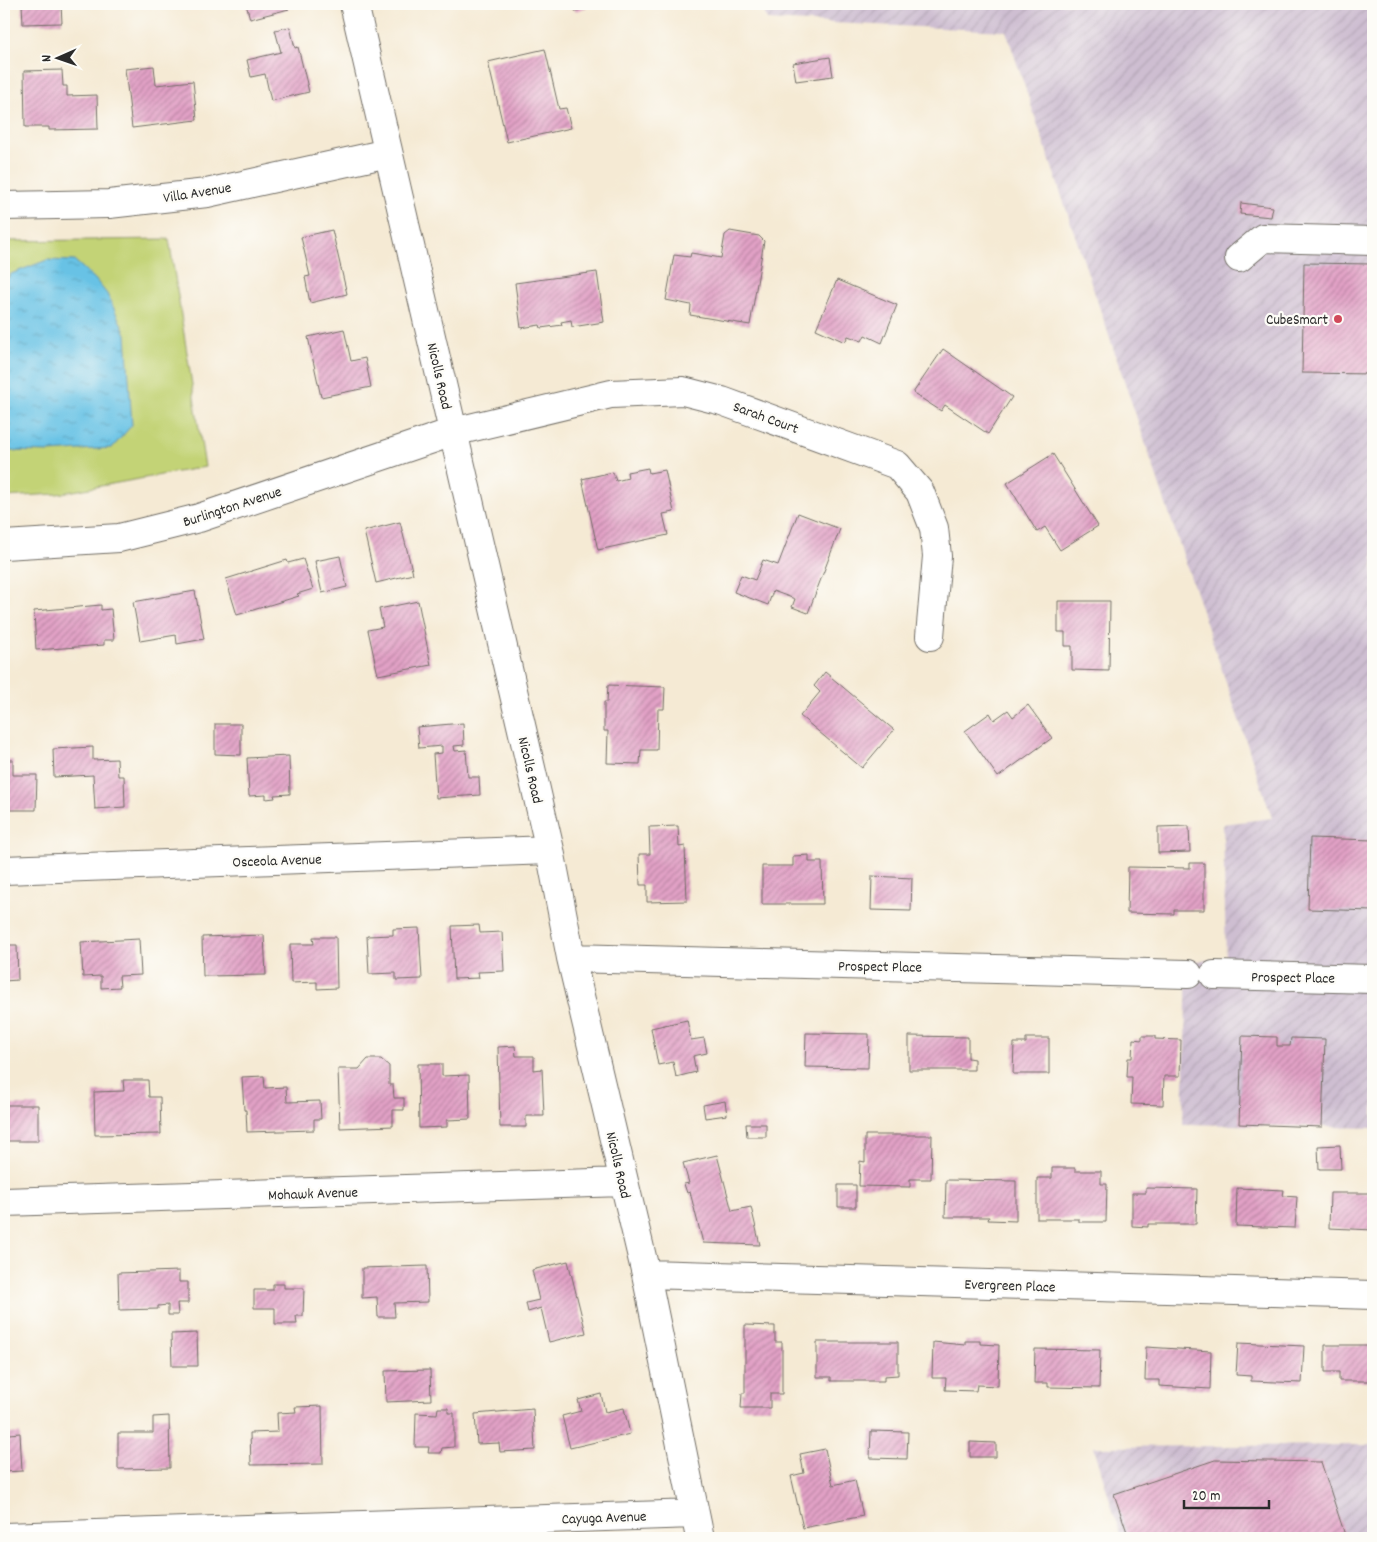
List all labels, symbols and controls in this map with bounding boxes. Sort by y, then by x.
north arrow [32,32,82,82]
text: N [37,54,57,62]
street label: Villa Avenue [162,178,233,210]
place label: CubeSmart [1266,310,1328,332]
marker: CubeSmart [1332,313,1344,325]
street label: Nicolls Road [420,341,456,412]
street label: Sarah Court [730,397,802,441]
street label: Burlington Avenue [180,481,285,534]
street label: Nicolls Road [511,735,547,806]
street label: Osceola Avenue [232,849,322,875]
street label: Prospect Place [838,956,923,980]
street label: Prospect Place [1251,967,1336,991]
street label: Nicolls Road [599,1130,635,1201]
street label: Mohawk Avenue [268,1182,359,1208]
street label: Evergreen Place [964,1274,1056,1300]
scale bar [1184,1477,1270,1509]
text: 20 m [1192,1486,1220,1508]
street label: Cayuga Avenue [561,1507,647,1531]

